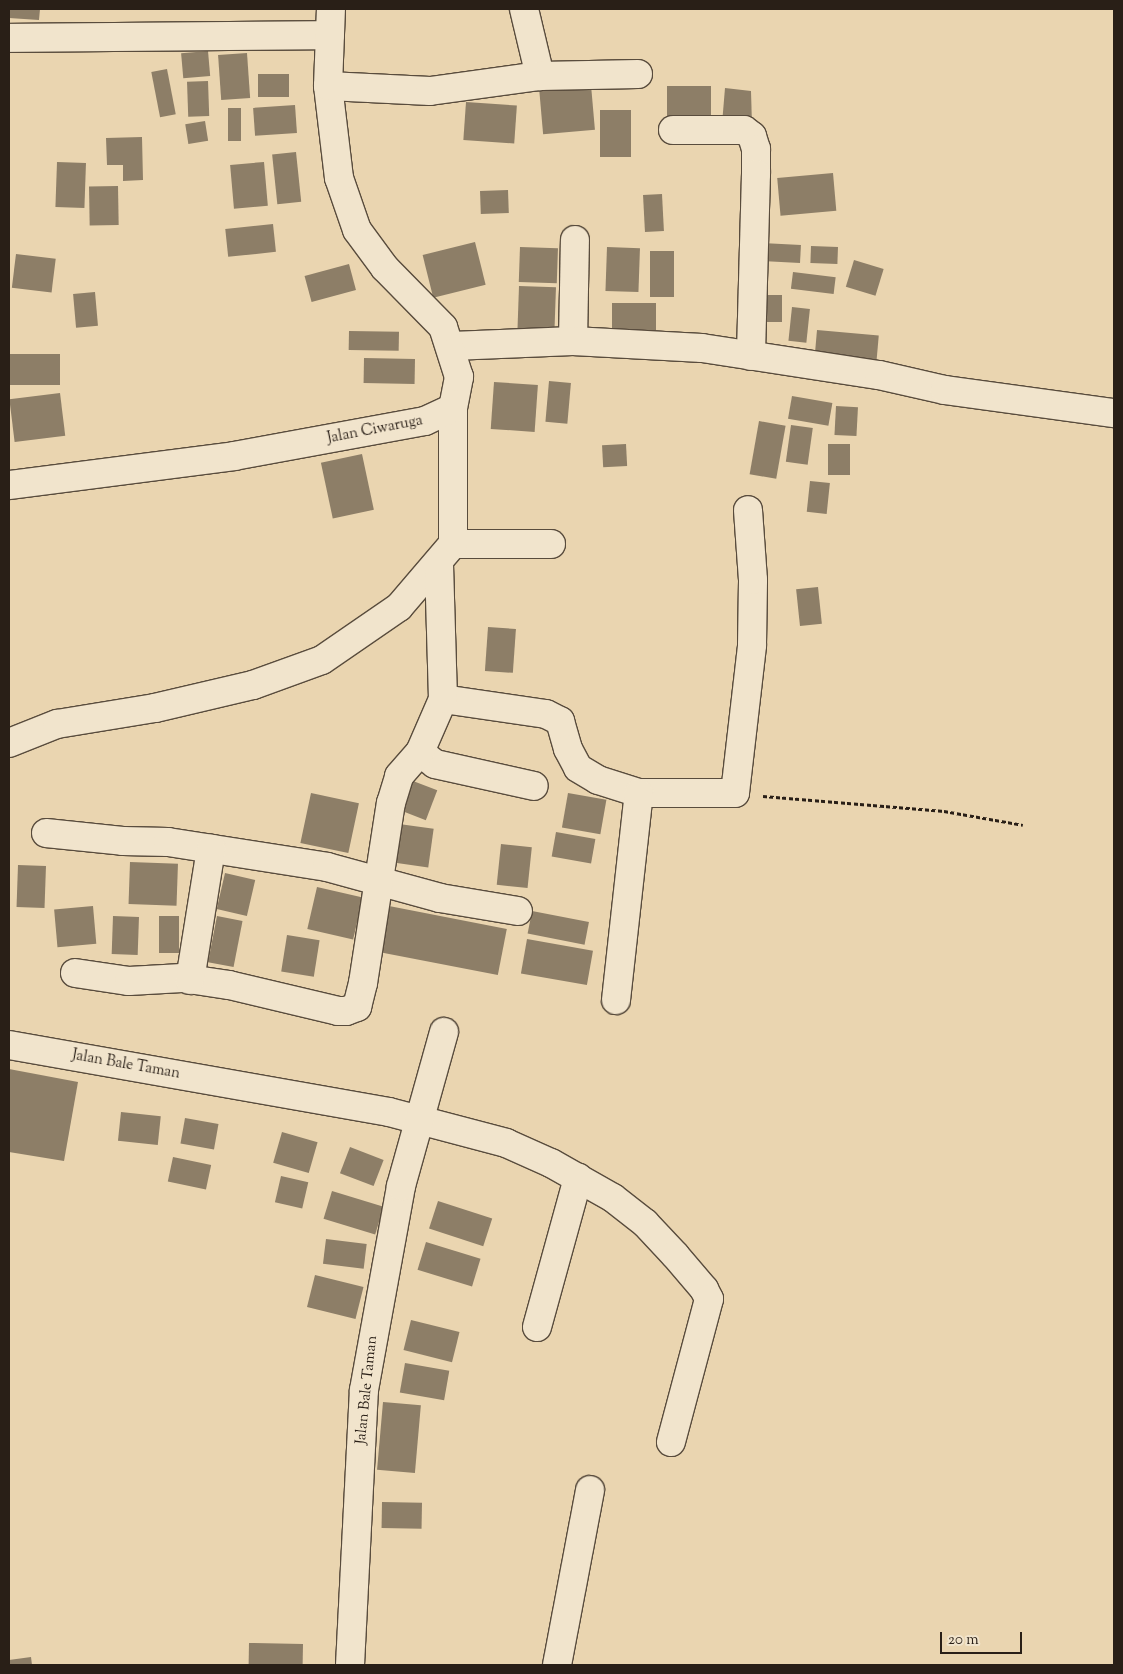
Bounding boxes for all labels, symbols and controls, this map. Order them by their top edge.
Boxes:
street label: Jalan Ciwaruga [326,412,424,448]
street label: Jalan Bale Taman [71,1047,181,1083]
street label: Jalan Bale Taman [352,1335,382,1445]
scale bar [943,1622,1026,1654]
text: 20 m [948,1630,979,1651]

